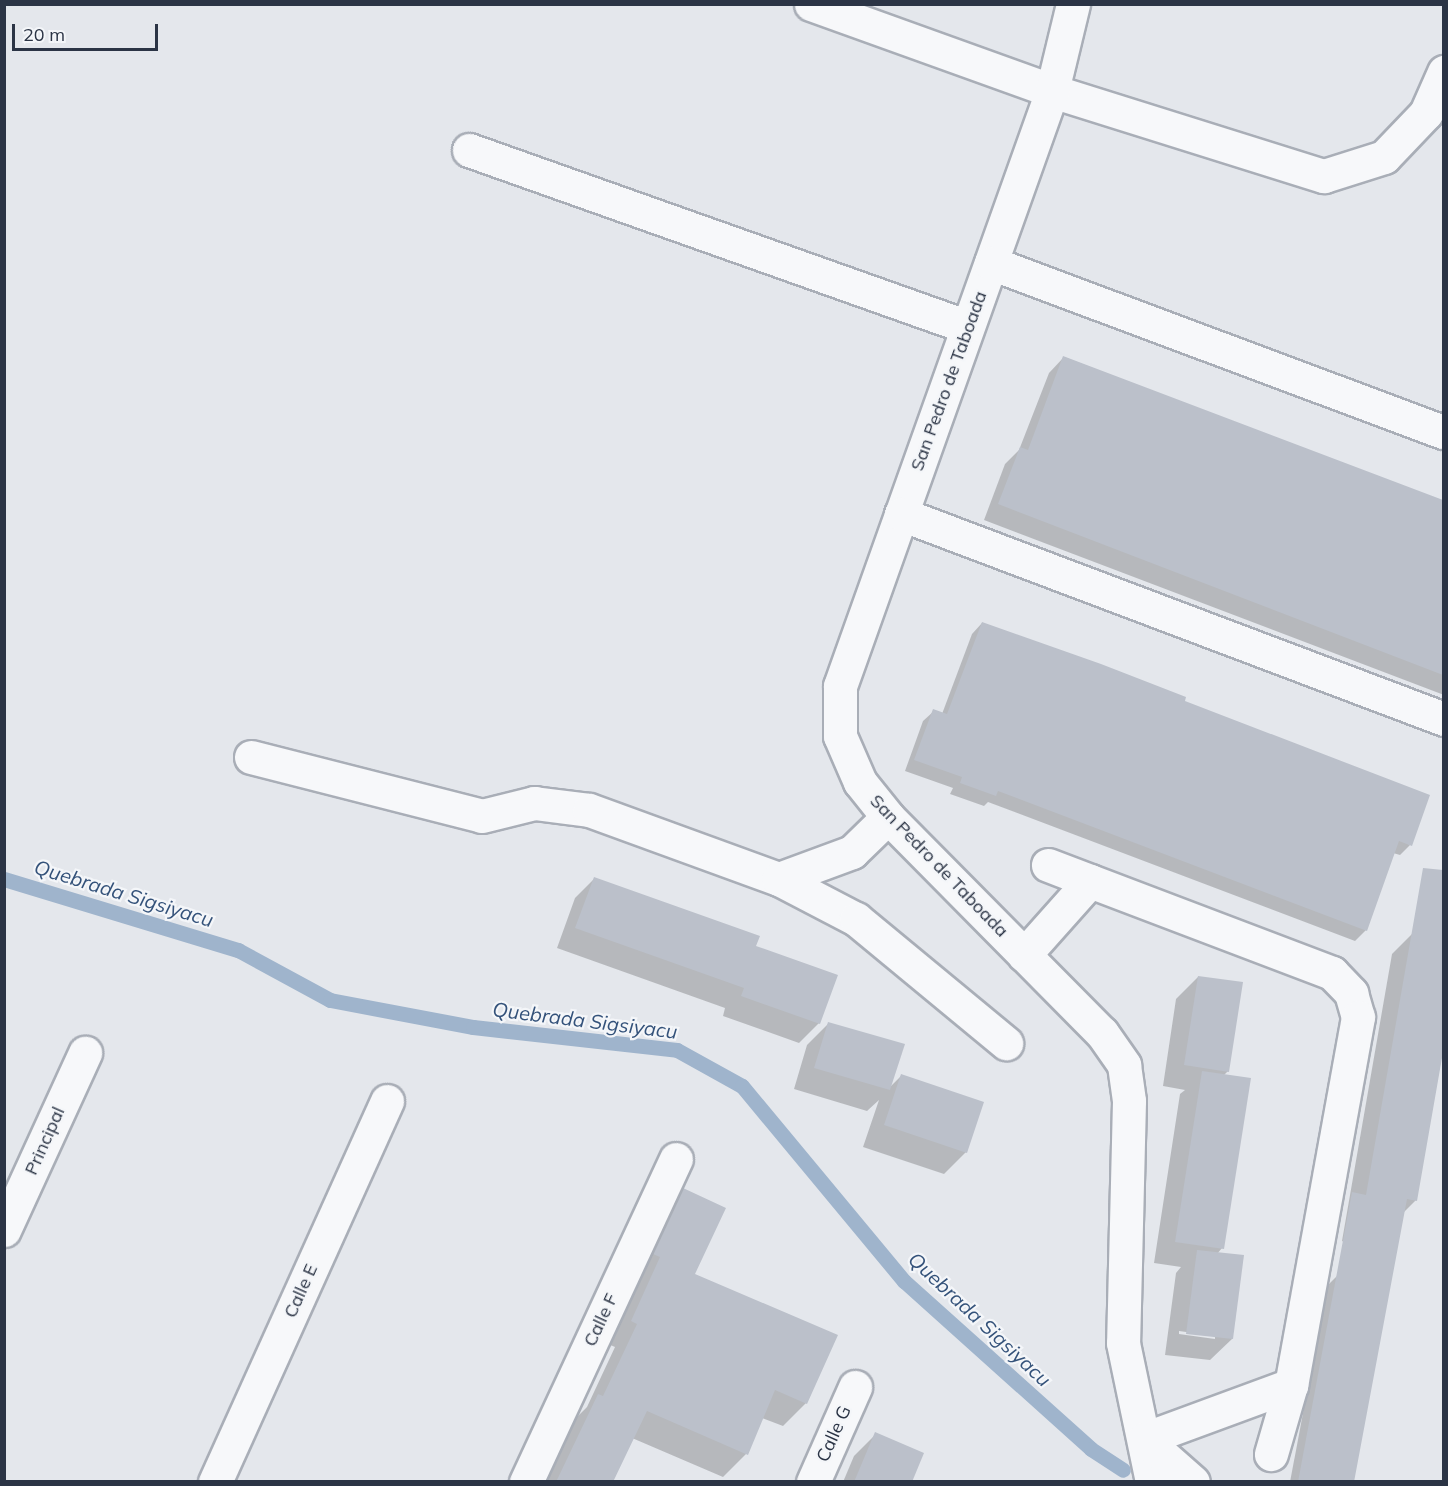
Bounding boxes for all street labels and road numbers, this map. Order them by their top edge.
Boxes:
street label: San Pedro de Taboada [906,288,992,474]
street label: San Pedro de Taboada [865,790,1013,942]
street label: Principal [20,1104,70,1178]
street label: Calle E [280,1261,322,1321]
street label: Calle F [579,1290,623,1350]
street label: Calle G [812,1403,856,1465]

